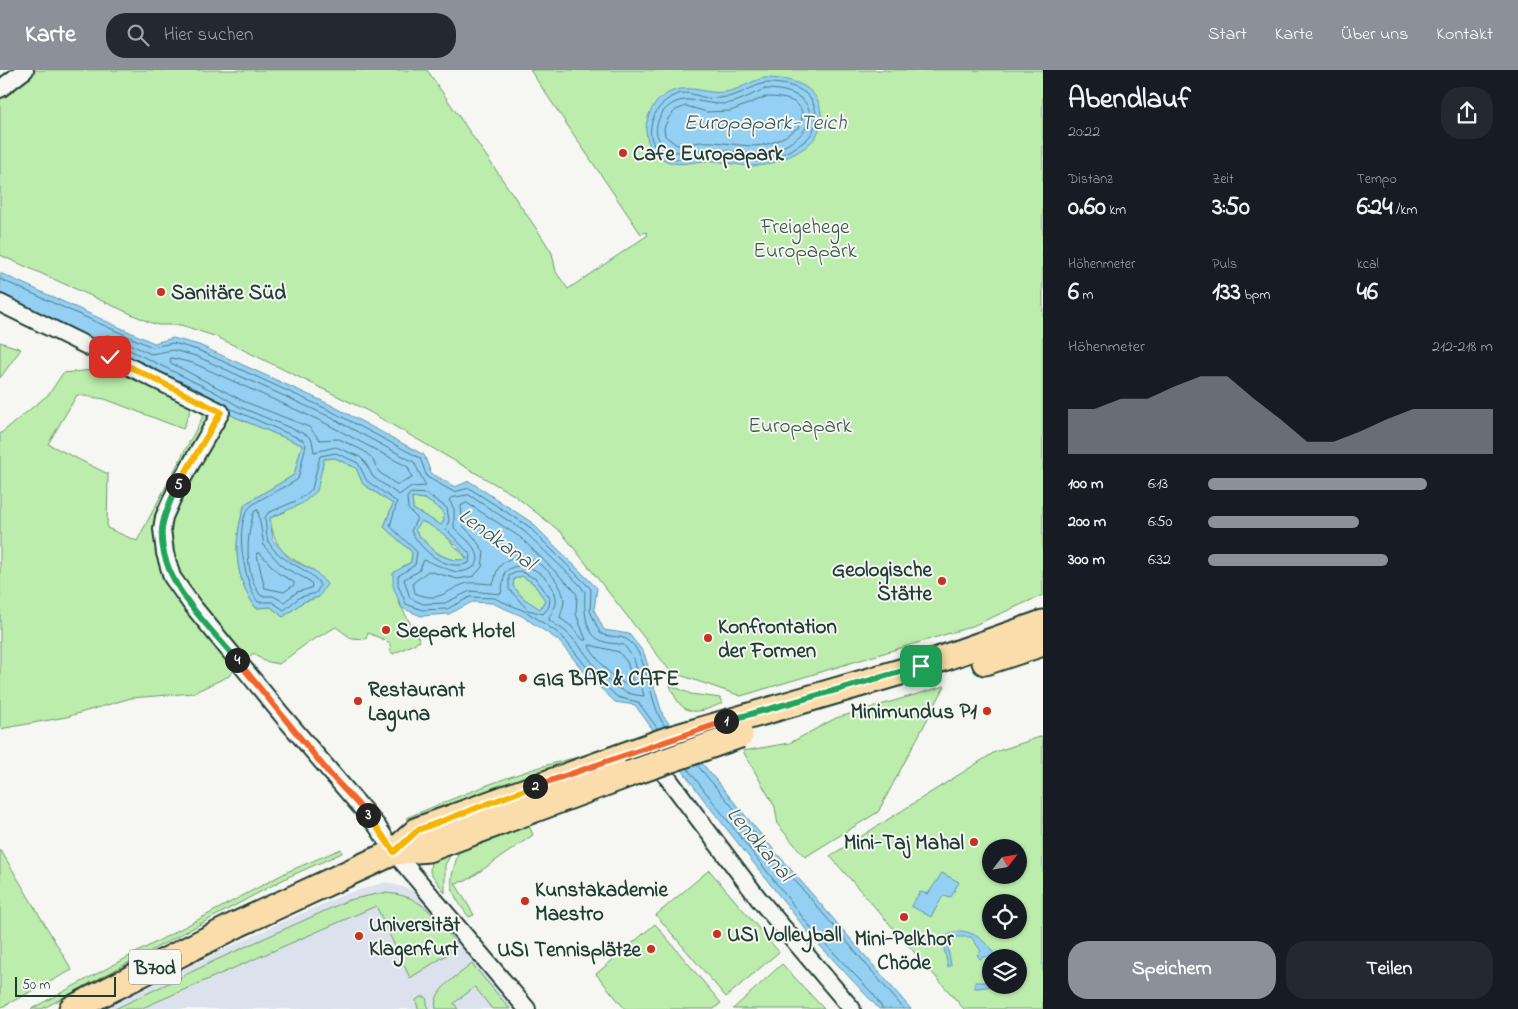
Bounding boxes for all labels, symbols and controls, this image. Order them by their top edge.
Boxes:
search box [106,13,456,58]
text: Karte [25,18,76,53]
icon: search [124,21,152,49]
text: Hier suchen [164,22,253,49]
text: Start [1208,22,1247,48]
text: Karte [1275,22,1313,48]
text: Über uns [1341,22,1408,48]
text: Kontakt [1436,22,1493,48]
text: Abendlauf [1068,80,1191,121]
button: share [1441,87,1493,139]
water label: Europapark-Teich [683,108,847,140]
text: 20:22 [1068,120,1100,144]
place label: Cafe Europapark [633,140,784,170]
marker: Cafe Europapark [617,147,629,159]
text: Distanz [1068,169,1113,190]
text: Zeit [1212,169,1234,190]
text: Tempo [1357,169,1397,190]
text: 0.60 [1068,190,1106,226]
text: 3:50 [1212,190,1250,226]
text: 6:24 [1357,190,1393,226]
text: km [1106,200,1126,221]
text: /km [1393,200,1417,221]
park label: Freigehege Europapark [753,213,857,267]
text: Höhenmeter [1068,254,1135,275]
text: Puls [1212,254,1237,275]
text: kcal [1357,254,1379,275]
text: 6 [1068,275,1079,311]
text: 133 [1212,275,1241,311]
text: 46 [1357,275,1378,311]
place label: Sanitäre Süd [171,279,286,309]
text: m [1079,285,1093,306]
text: bpm [1241,285,1270,306]
marker: Sanitäre Süd [155,286,167,298]
text: Höhenmeter [1068,335,1145,359]
text: 212–218 m [1432,335,1493,359]
pin [89,336,131,378]
icon: check [96,343,124,371]
park label: Europapark [748,412,852,442]
pin: 5 [166,472,190,498]
text: 100 m [1068,472,1103,496]
text: 6:13 [1148,472,1168,496]
text: 5 [174,475,183,496]
water label: Lendkanal [451,501,544,581]
text: 200 m [1068,510,1106,534]
text: 6:50 [1148,510,1172,534]
text: 300 m [1068,548,1105,572]
text: 6:32 [1148,548,1171,572]
place label: Geologische Stätte [832,556,933,610]
marker: Geologische Stätte [936,575,948,587]
place label: Konfrontation der Formen [718,613,837,667]
place label: Seepark Hotel [396,617,516,647]
marker: Seepark Hotel [380,624,392,636]
marker: Konfrontation der Formen [702,632,714,644]
pin [900,645,942,687]
pin: 4 [224,648,250,672]
text: 4 [235,650,240,671]
icon: arrive [907,652,935,680]
place label: GIG BAR & CAFE [533,665,679,695]
marker: GIG BAR & CAFE [517,672,529,684]
place label: Restaurant Laguna [368,676,466,732]
marker: Restaurant Laguna [352,695,364,707]
place label: Minimundus P1 [850,698,977,728]
marker: Minimundus P1 [981,705,993,717]
pin: 1 [714,708,738,734]
text: 1 [724,711,729,732]
pin: 2 [522,774,548,798]
text: 2 [532,776,539,797]
water label: Lendkanal [718,800,801,891]
pin: 3 [356,802,380,828]
text: 3 [366,805,371,826]
place label: Mini-Taj Mahal [844,829,964,859]
marker: Mini-Taj Mahal [968,836,980,848]
north arrow [982,839,1028,884]
map controls [982,839,1027,994]
place label: Kunstakademie Maestro [535,876,668,930]
button: locate [982,894,1027,939]
marker: Kunstakademie Maestro [519,895,531,907]
place label: Universität Klagenfurt [369,911,461,967]
marker: Mini-Pelkhor Chöde [898,911,910,923]
place label: USI Volleyball [727,921,842,953]
place label: Mini-Pelkhor Chöde [855,925,954,979]
marker: USI Volleyball [711,928,723,940]
marker: Universität Klagenfurt [353,930,365,942]
place label: USI Tennisplätze [497,936,642,966]
button: Speichern [1068,941,1276,999]
button: Teilen [1286,941,1493,999]
marker: USI Tennisplätze [645,943,657,955]
button: layers [982,949,1027,994]
road number: B70d [129,950,181,984]
scale bar [15,974,116,997]
text: 50 m [22,975,50,996]

